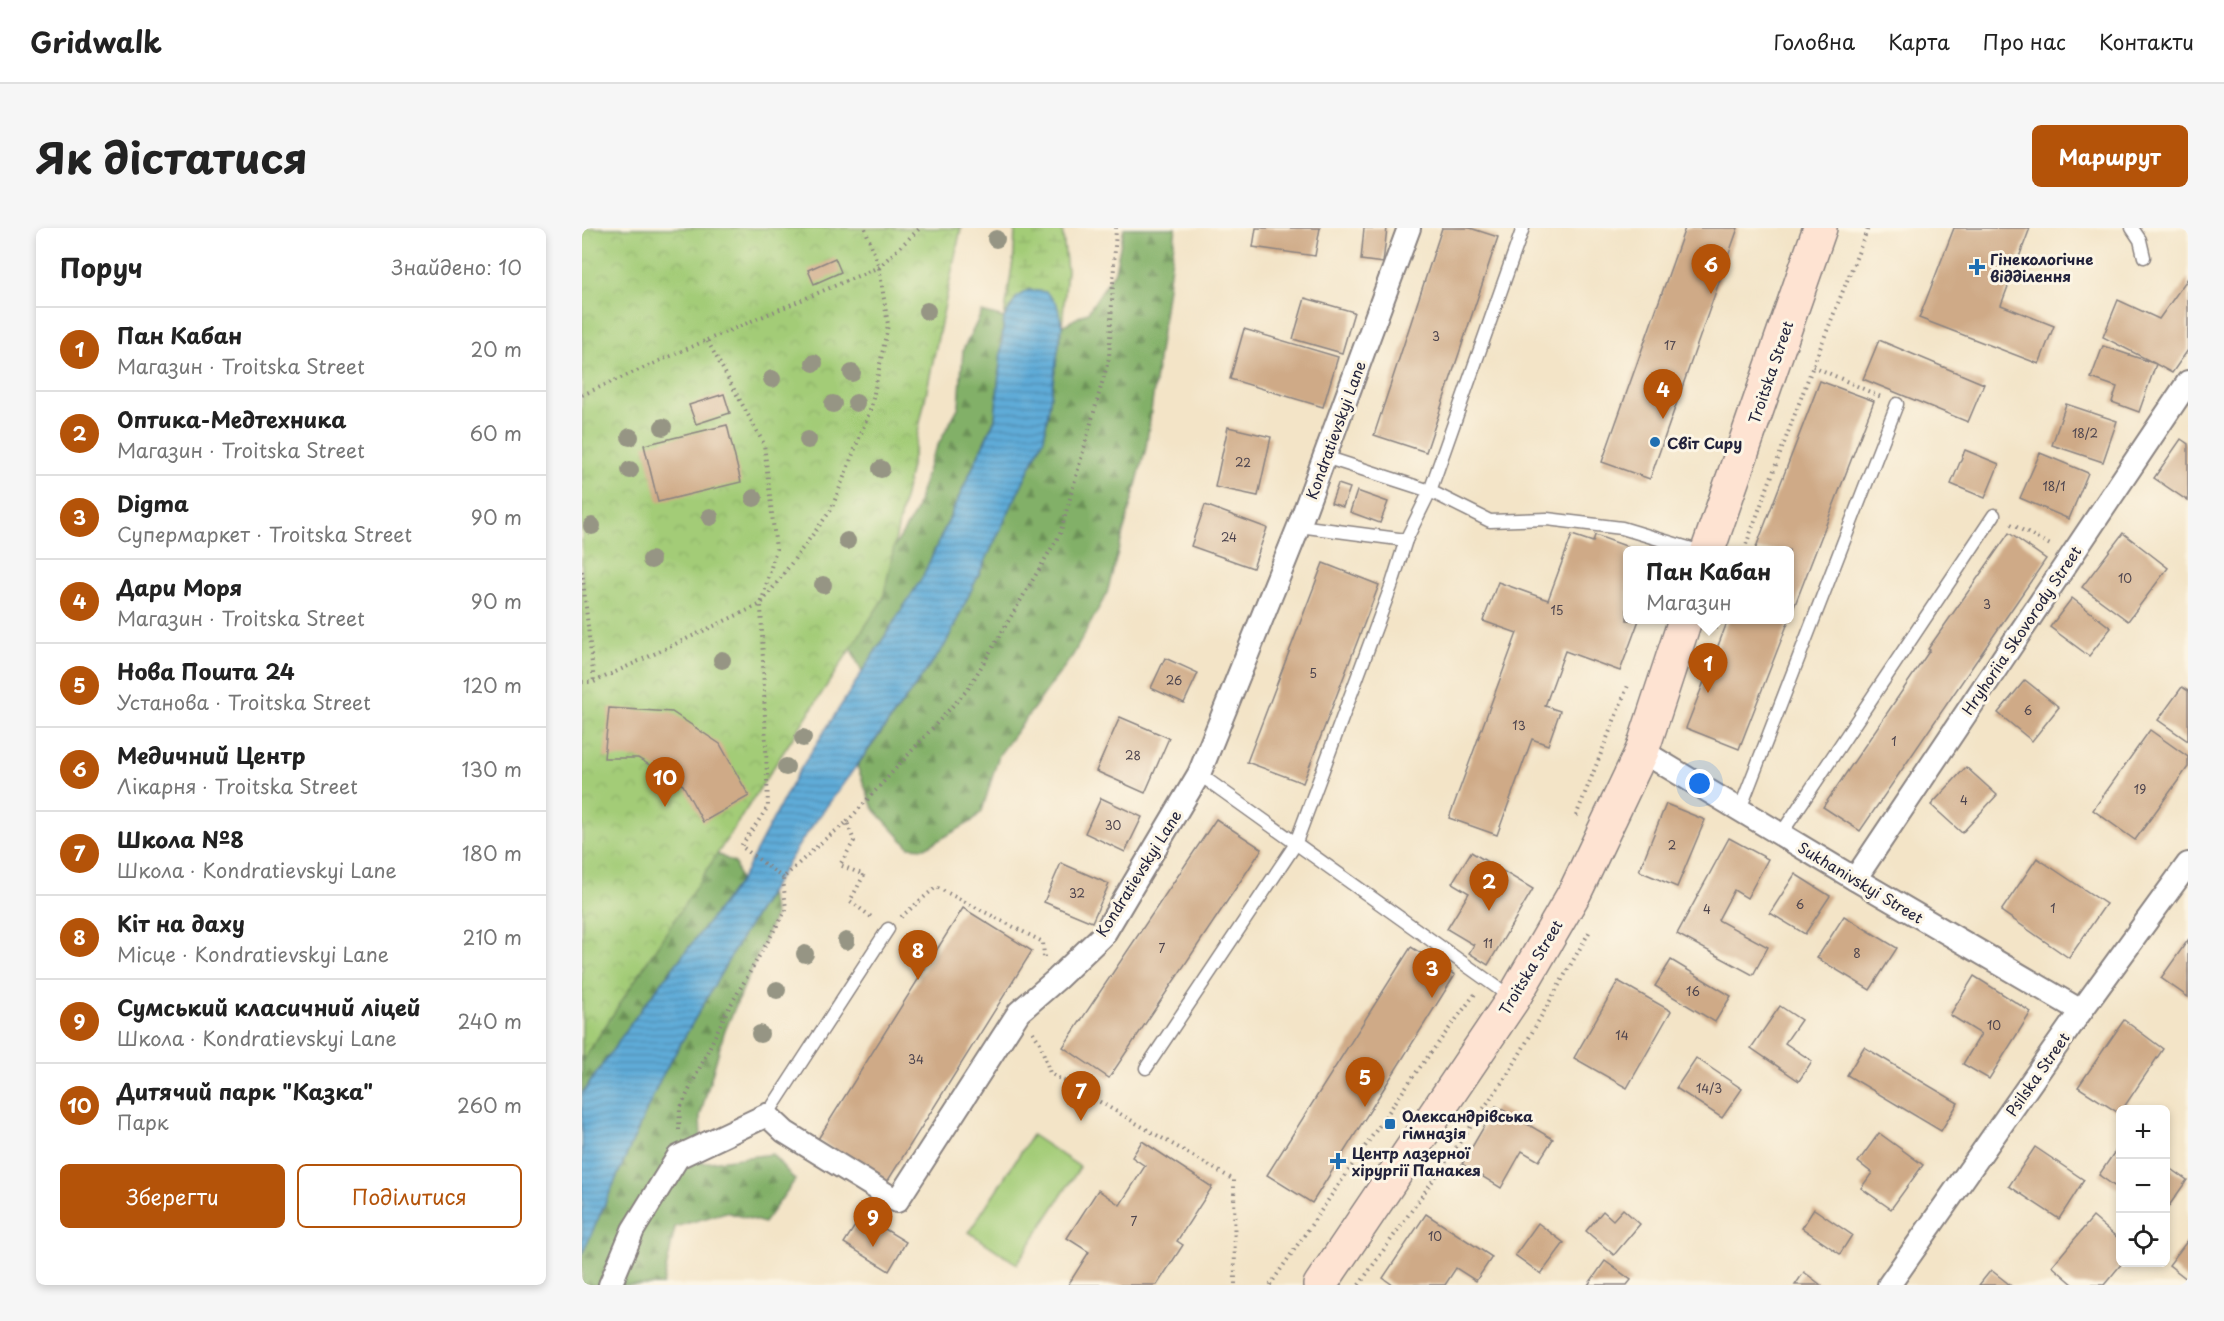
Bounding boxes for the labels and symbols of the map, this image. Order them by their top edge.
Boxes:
pin: 6 [1692,244,1730,294]
place label: Гінекологічне відділення [1990,247,2093,287]
marker: Гінекологічне відділення [1968,258,1986,276]
street label: Troitska Street [1742,317,1798,427]
house number: 3 [1432,327,1440,345]
house number: 17 [1664,336,1676,354]
street label: Kondratievskyi Lane [1299,358,1371,502]
pin: 4 [1644,370,1682,419]
house number: 18/2 [2072,424,2098,442]
place label: Світ Сиру [1667,431,1742,454]
marker: Світ Сиру [1648,435,1662,449]
house number: 22 [1235,453,1251,471]
house number: 18/1 [2042,477,2066,495]
house number: 24 [1221,528,1237,546]
street label: Hryhoriia Skovorody Street [1956,541,2086,719]
house number: 10 [2118,569,2132,587]
house number: 3 [1983,595,1991,613]
house number: 15 [1550,601,1564,619]
pin: 1 [1688,644,1728,693]
house number: 5 [1309,664,1317,682]
house number: 26 [1166,671,1182,689]
house number: 6 [2024,701,2032,719]
house number: 13 [1512,716,1526,734]
house number: 1 [1891,732,1897,750]
house number: 28 [1125,746,1141,764]
pin: 10 [646,758,685,807]
your location [1685,769,1714,798]
house number: 19 [2134,780,2146,798]
house number: 4 [1960,791,1968,809]
street label: Kondratievskyi Lane [1090,805,1186,941]
house number: 30 [1105,816,1122,834]
street label: Sukhanivskyi Street [1794,835,1928,929]
house number: 2 [1668,836,1676,854]
pin: 2 [1470,862,1508,911]
house number: 32 [1069,884,1085,902]
house number: 6 [1796,895,1804,913]
house number: 1 [2050,899,2056,917]
house number: 4 [1703,900,1711,918]
street label: Troitska Street [1492,915,1568,1019]
pin: 8 [898,930,938,980]
house number: 11 [1483,934,1493,952]
house number: 7 [1159,939,1166,957]
house number: 8 [1853,944,1861,962]
pin: 3 [1412,948,1452,998]
house number: 16 [1686,982,1700,1000]
house number: 10 [1987,1016,2001,1034]
house number: 14 [1615,1026,1629,1044]
street label: Psilska Street [1999,1027,2075,1121]
house number: 34 [908,1050,924,1068]
pin: 5 [1346,1058,1384,1107]
pin: 7 [1062,1072,1100,1121]
house number: 14/3 [1696,1079,1722,1097]
place label: Олександрівська гімназія [1402,1104,1533,1144]
marker: Олександрівська гімназія [1383,1117,1397,1131]
place label: Центр лазерної хірургії Панакея [1352,1141,1481,1181]
marker: Центр лазерної хірургії Панакея [1329,1152,1347,1170]
pin: 9 [854,1198,892,1247]
house number: 7 [1131,1212,1138,1230]
house number: 10 [1428,1227,1442,1245]

